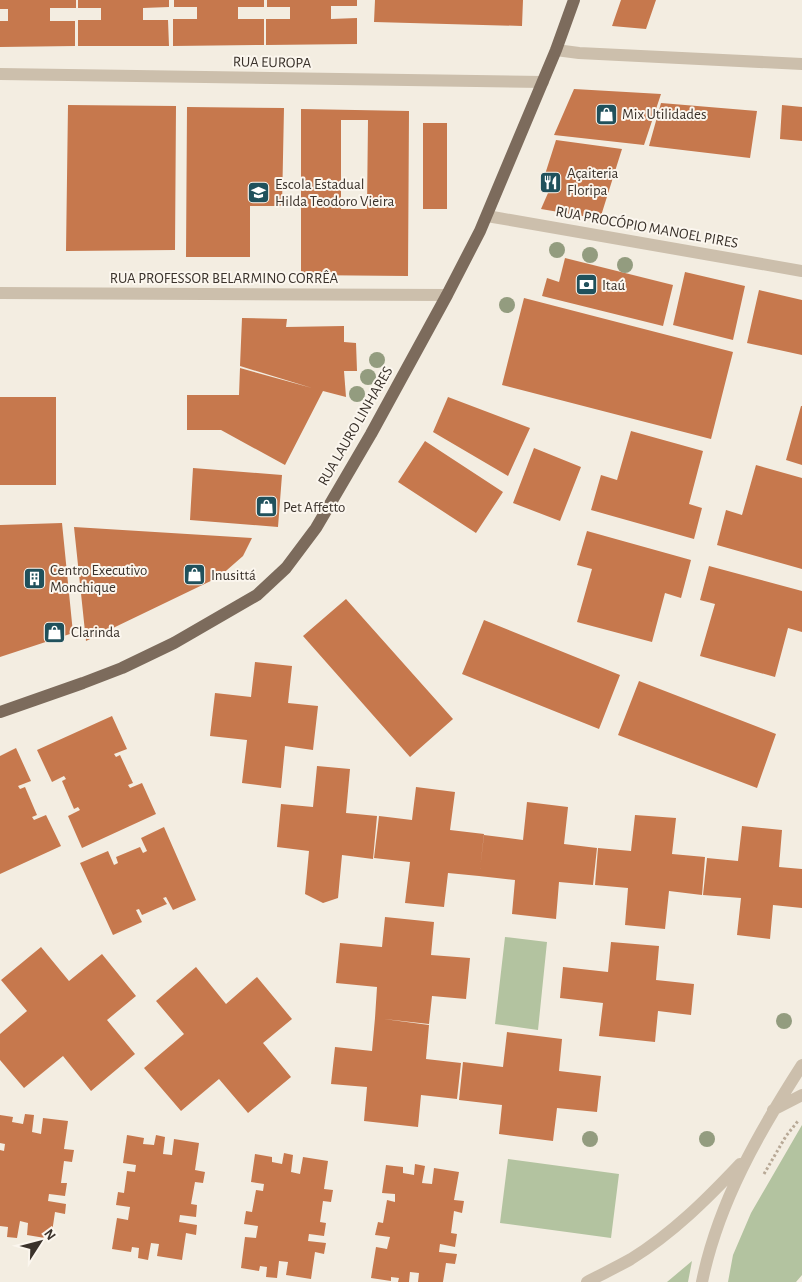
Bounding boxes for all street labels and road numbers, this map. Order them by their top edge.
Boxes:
street label: RUA EUROPA [233,54,312,71]
street label: RUA PROCÓPIO MANOEL PIRES [554,202,740,251]
street label: RUA PROFESSOR BELARMINO CORRÊA [110,270,338,286]
street label: RUA LAURO LINHARES [315,364,396,488]

